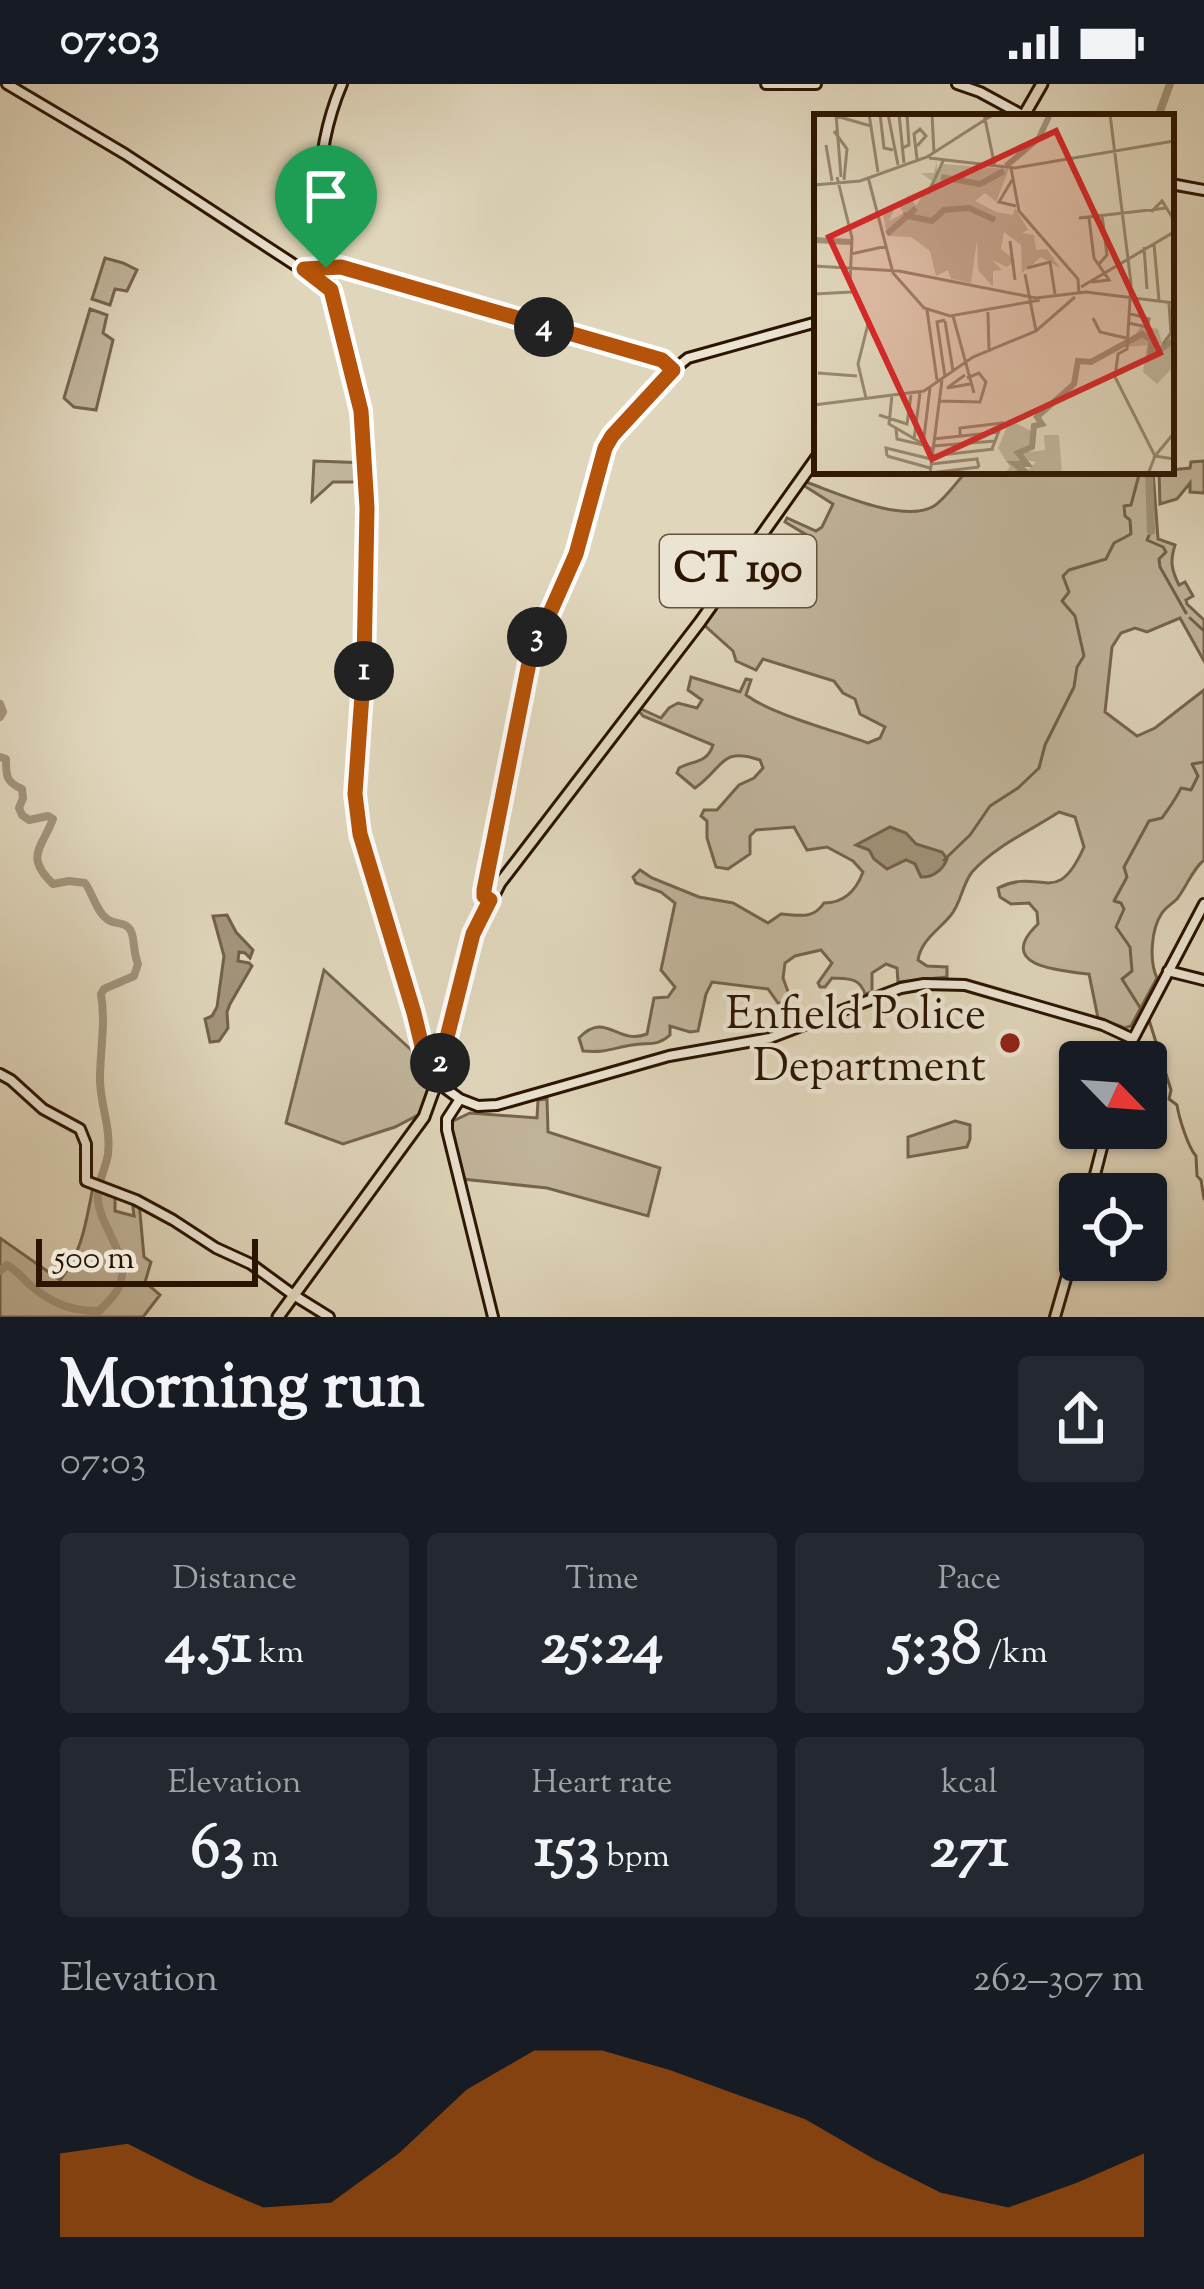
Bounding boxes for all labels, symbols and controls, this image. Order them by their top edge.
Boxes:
text: 07:03 [60,10,160,75]
inset map [814,114,1174,474]
pin [275,145,377,268]
icon: arrive [293,163,359,229]
pin: 4 [514,297,574,357]
text: 4 [536,303,552,351]
road number: CT 190 [660,535,816,607]
pin: 3 [507,607,567,667]
text: 3 [530,613,544,661]
pin: 1 [334,641,394,701]
text: 1 [358,647,370,695]
place label: Enfield Police Department [726,985,986,1102]
marker: Enfield Police Department [997,1030,1023,1056]
pin: 2 [410,1033,470,1093]
text: 2 [432,1039,448,1087]
north arrow [1059,1041,1167,1149]
map controls [1059,1041,1167,1281]
button: locate [1059,1173,1167,1281]
scale bar [36,1233,258,1286]
text: 500 m [54,1236,135,1284]
text: Morning run [60,1343,425,1438]
button: share [1018,1356,1144,1482]
text: 07:03 [60,1436,146,1492]
text: Distance [172,1556,297,1604]
text: Time [565,1556,639,1604]
text: Pace [938,1556,1001,1604]
text: 4.51 [165,1604,252,1691]
text: 25:24 [541,1604,663,1691]
text: 5:38 [891,1604,981,1691]
text: km [252,1630,304,1678]
text: /km [981,1630,1048,1678]
text: Elevation [168,1760,302,1808]
text: Heart rate [532,1760,672,1808]
text: kcal [941,1760,998,1808]
text: 63 [190,1808,245,1895]
text: 153 [534,1808,599,1895]
text: 271 [930,1808,1009,1895]
text: m [245,1834,279,1882]
text: bpm [599,1834,670,1882]
text: Elevation [60,1953,218,2009]
text: 262–307 m [973,1953,1144,2009]

